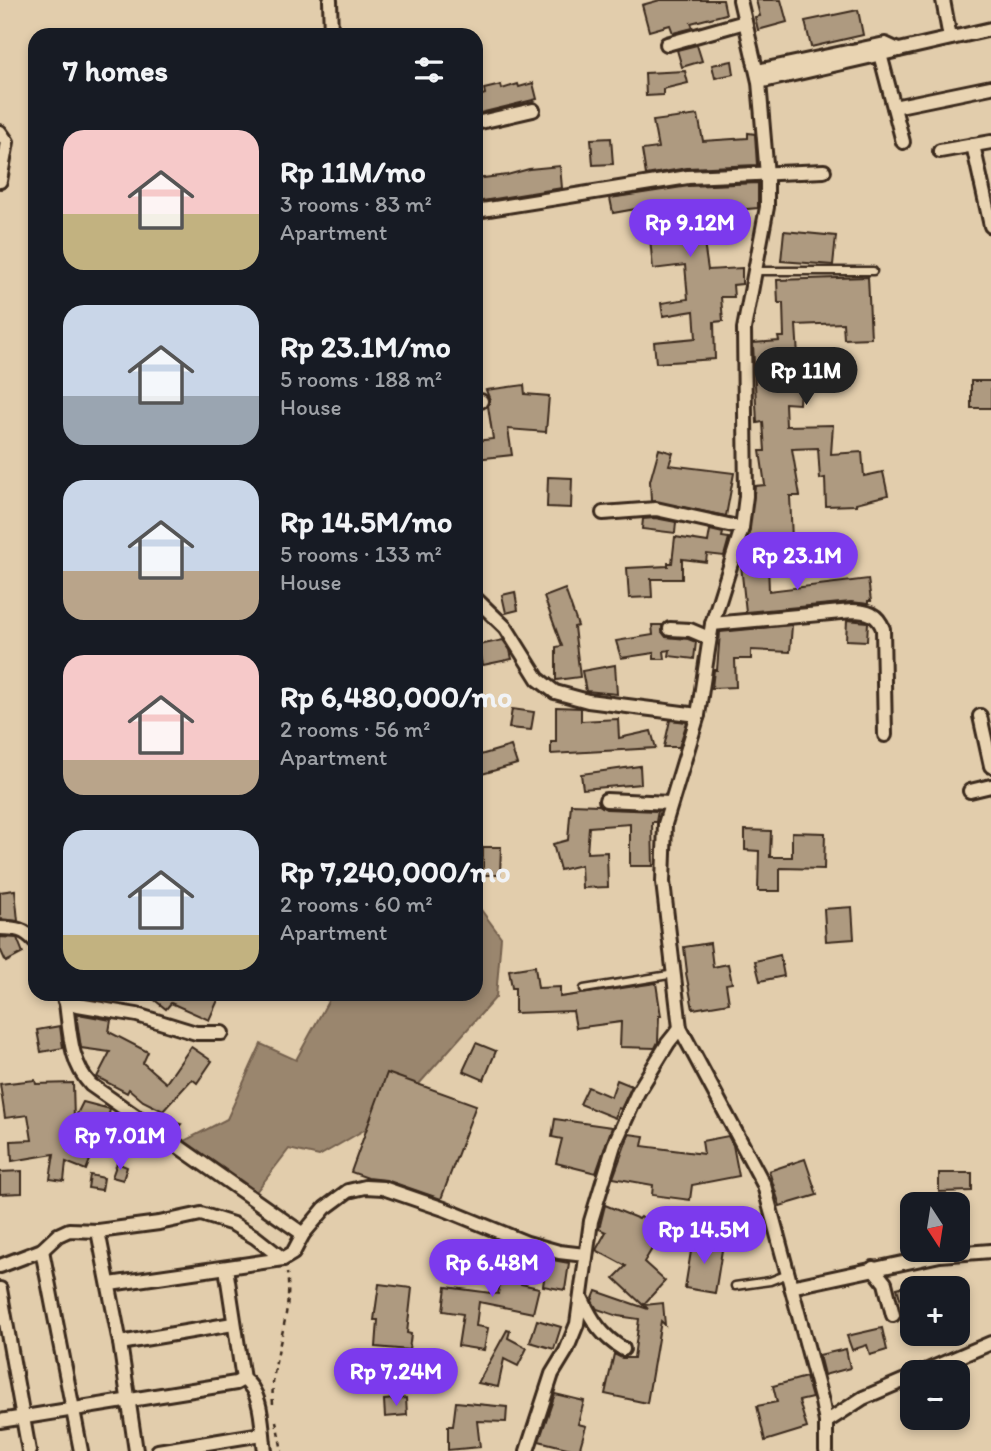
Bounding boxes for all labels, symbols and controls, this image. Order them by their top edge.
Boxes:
icon: filters [410,51,448,89]
text: 7 homes [63,52,168,89]
text: Rp 11M/mo [280,153,426,190]
icon: home [119,158,203,242]
text: 3 rooms · 83 m² [280,190,432,218]
pin: Rp 9.12M [618,200,762,259]
text: Rp 9.12M [645,208,735,236]
text: Apartment [280,218,387,246]
text: Rp 23.1M/mo [280,328,451,365]
icon: home [119,333,203,417]
pin: Rp 11M [749,348,863,407]
text: Rp 11M [770,356,842,384]
text: 5 rooms · 188 m² [280,365,442,393]
text: House [280,393,342,421]
text: Rp 14.5M/mo [280,503,452,540]
icon: home [119,508,203,592]
pin: Rp 23.1M [725,532,869,592]
text: 5 rooms · 133 m² [280,540,442,568]
text: Rp 23.1M [752,541,842,569]
text: House [280,568,342,596]
text: Rp 6,480,000/mo [280,678,512,715]
icon: home [119,683,203,767]
text: 2 rooms · 56 m² [280,715,431,743]
text: Apartment [280,743,387,771]
text: Rp 7,240,000/mo [280,853,511,890]
icon: home [119,858,203,942]
text: 2 rooms · 60 m² [280,890,433,918]
text: Apartment [280,918,387,946]
pin: Rp 7.01M [48,1112,192,1172]
text: Rp 7.01M [74,1121,166,1149]
north arrow [900,1192,970,1262]
map controls [900,1192,970,1430]
pin: Rp 14.5M [632,1206,776,1266]
text: Rp 14.5M [658,1215,750,1243]
pin: Rp 6.48M [420,1240,564,1299]
text: Rp 6.48M [445,1248,539,1276]
button: + [900,1276,970,1346]
pin: Rp 7.24M [324,1348,468,1408]
text: Rp 7.24M [350,1357,442,1385]
button: − [900,1360,970,1430]

